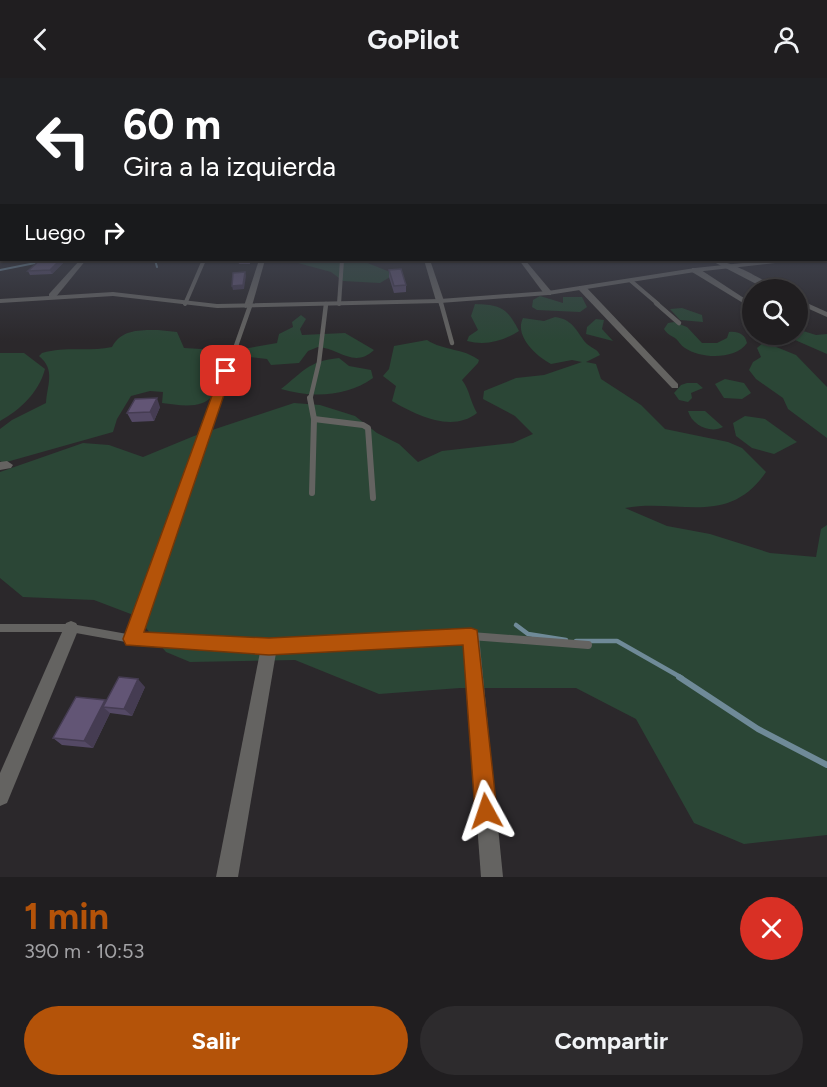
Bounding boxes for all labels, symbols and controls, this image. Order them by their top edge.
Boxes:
icon: back [24,23,57,56]
text: GoPilot [367,23,460,56]
icon: person [770,23,803,56]
text: 60 m [123,99,221,150]
icon: left [24,102,102,180]
text: Gira a la izquierda [123,150,336,183]
icon: right [97,216,130,249]
text: Luego [24,219,85,246]
map controls [742,279,808,345]
button: search [742,279,808,345]
pin [200,345,251,396]
icon: arrive [209,354,242,387]
position arrow [454,779,518,843]
text: 1 min [24,895,109,938]
button: close [740,897,803,960]
text: 390 m · 10:53 [24,939,144,963]
button: Salir [24,1006,408,1075]
button: Compartir [420,1006,803,1075]

